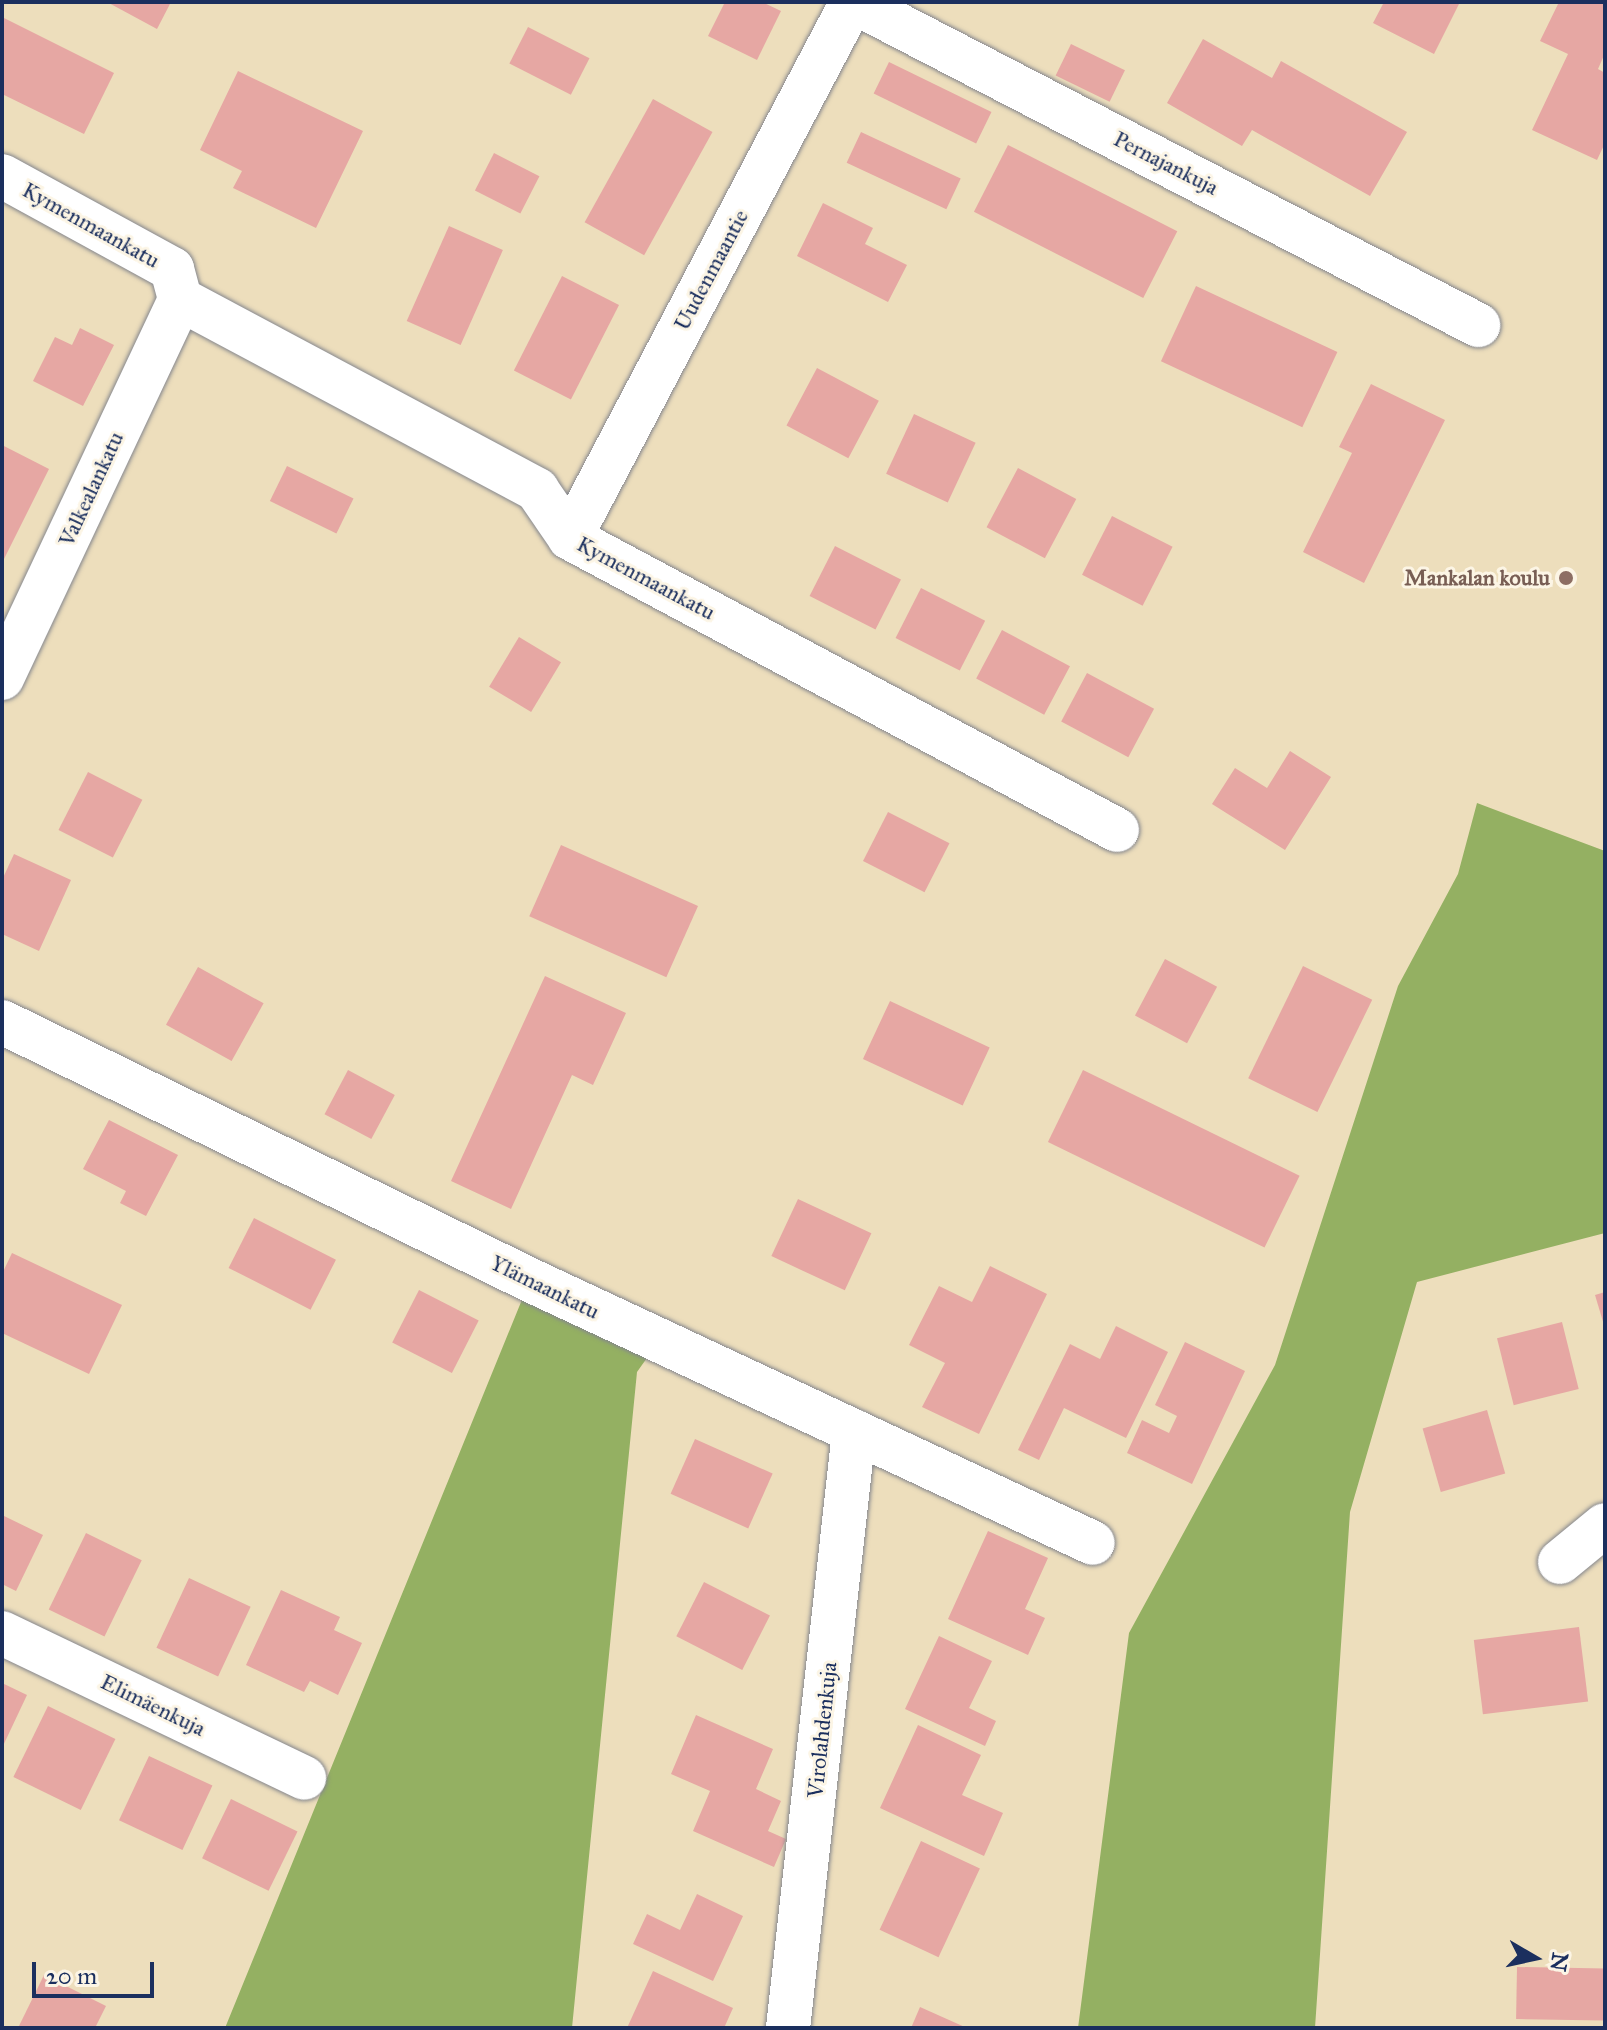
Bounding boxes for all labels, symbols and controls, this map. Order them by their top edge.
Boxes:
street label: Pernajankuja [1109,125,1223,201]
street label: Kymenmaankatu [18,176,164,274]
street label: Uudenmaantie [668,205,754,335]
street label: Valkealankatu [53,427,129,551]
street label: Kymenmaankatu [572,531,720,625]
place label: Mankalan koulu [1404,565,1550,591]
marker: Mankalan koulu [1557,569,1575,587]
street label: Ylämaankatu [486,1249,604,1325]
street label: Virolahdenkuja [802,1661,842,1799]
street label: Elimäenkuja [96,1668,210,1742]
north arrow [1495,1918,1575,1998]
scale bar [36,1946,158,1996]
text: N [1544,1950,1574,1973]
text: 20 m [46,1961,97,1991]

